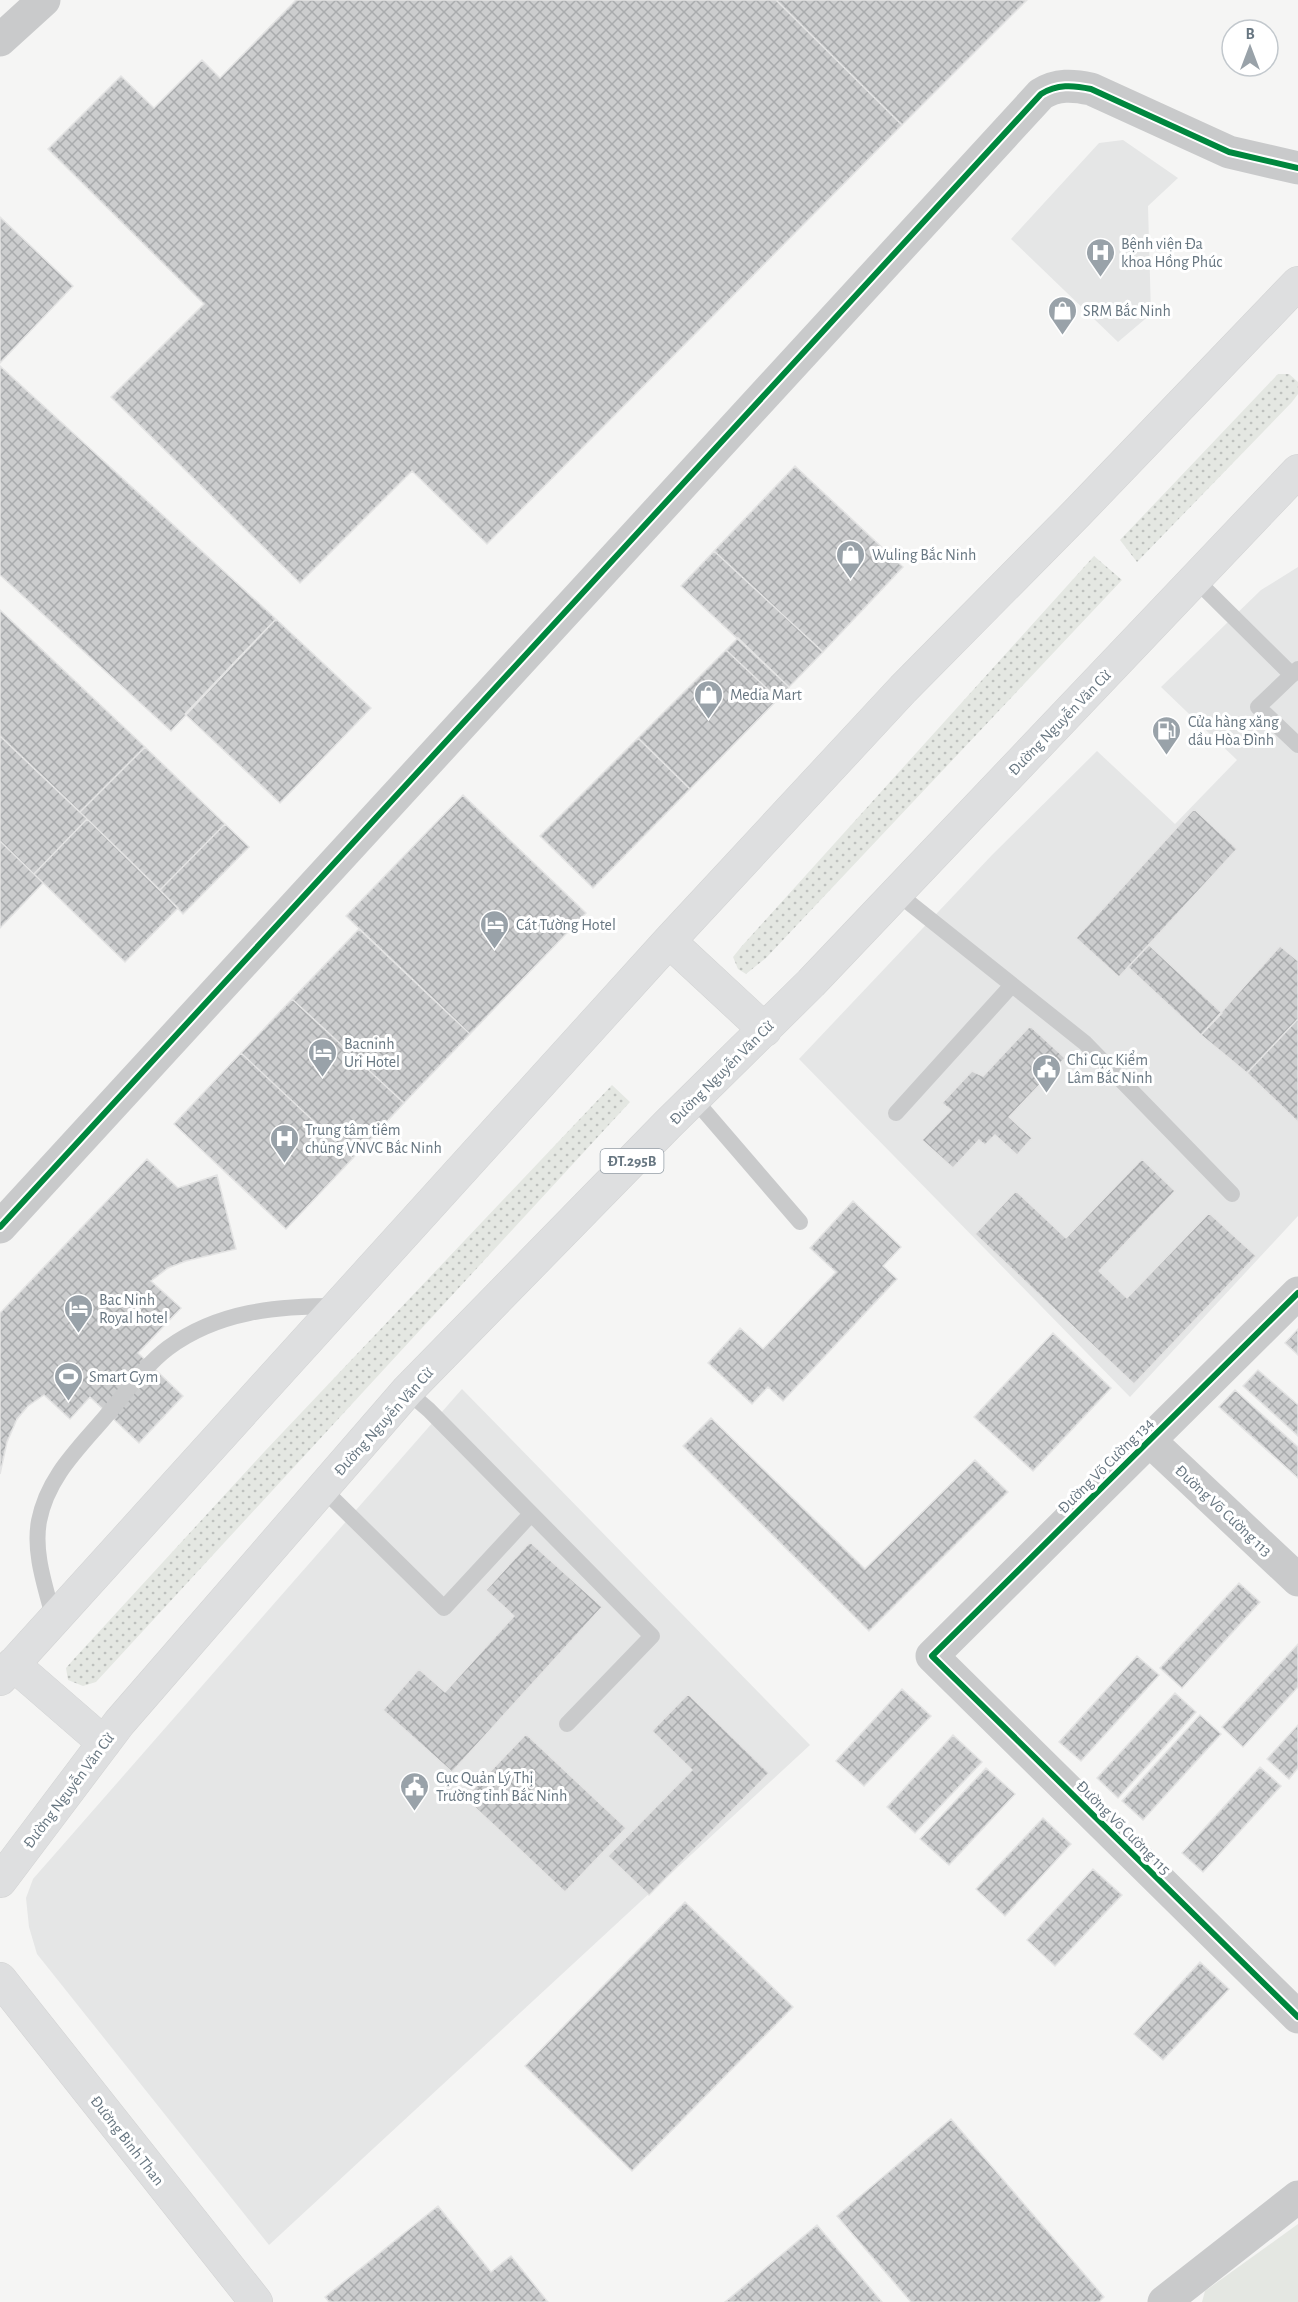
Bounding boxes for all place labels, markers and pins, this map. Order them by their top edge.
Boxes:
hospital icon: Bệnh viện Đa khoa Hồng Phúc [1084,236,1116,278]
place label: Bệnh viện Đa khoa Hồng Phúc [1121,236,1222,270]
shop icon: SRM Bắc Ninh [1046,294,1078,336]
place label: SRM Bắc Ninh [1083,302,1171,319]
shop icon: Wuling Bắc Ninh [835,538,867,580]
place label: Wuling Bắc Ninh [872,546,976,563]
shop icon: Media Mart [693,678,725,720]
place label: Media Mart [730,687,802,703]
fuel station icon: Cửa hàng xăng dầu Hòa Đình [1151,714,1183,756]
place label: Cửa hàng xăng dầu Hòa Đình [1188,714,1279,748]
hotel icon: Cát Tường Hotel [479,908,511,950]
place label: Cát Tường Hotel [516,917,616,933]
hotel icon: Bacninh Uri Hotel [307,1036,339,1078]
place label: Bacninh Uri Hotel [344,1036,400,1070]
place label: Chi Cục Kiểm Lâm Bắc Ninh [1067,1050,1152,1086]
public building icon: Chi Cục Kiểm Lâm Bắc Ninh [1030,1052,1062,1094]
hospital icon: Trung tâm tiêm chủng VNVC Bắc Ninh [268,1122,300,1164]
place label: Trung tâm tiêm chủng VNVC Bắc Ninh [305,1122,442,1156]
hotel icon: Bac Ninh Royal hotel [62,1292,94,1334]
place label: Bac Ninh Royal hotel [99,1292,168,1327]
sports icon: Smart Gym [52,1360,84,1402]
place label: Smart Gym [89,1369,158,1386]
public building icon: Cục Quản Lý Thị Trường tỉnh Bắc Ninh [399,1770,431,1812]
place label: Cục Quản Lý Thị Trường tỉnh Bắc Ninh [436,1770,567,1804]

